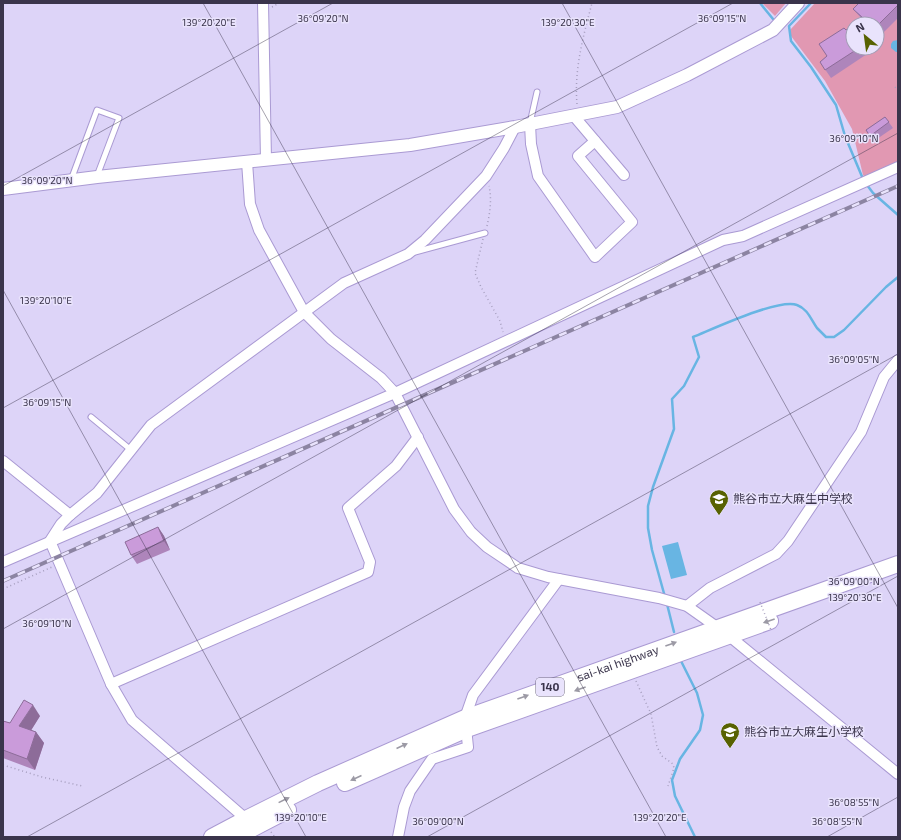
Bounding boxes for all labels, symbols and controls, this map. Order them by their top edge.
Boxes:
text: 36°09'20"N [298,12,348,24]
text: 36°09'15"N [698,12,746,24]
text: 139°20'20"E [182,16,236,28]
text: 139°20'30"E [541,16,595,28]
north arrow [845,16,885,56]
text: N [853,19,867,34]
text: 36°09'10"N [829,132,879,144]
text: 36°09'20"N [22,174,72,186]
text: 139°20'10"E [20,294,72,306]
text: 36°09'05"N [829,353,879,365]
text: 36°09'15"N [23,396,71,408]
school or university icon: 熊谷市立大麻生中学校 [708,488,730,516]
place label: 熊谷市立大麻生中学校 [733,491,853,505]
text: 36°09'00"N [828,575,880,587]
text: 139°20'30"E [828,591,882,603]
text: 36°09'10"N [22,617,72,629]
one-way arrow [762,618,774,624]
one-way arrow [666,640,678,646]
street label: sai-kai highway [575,641,661,684]
road number: 140 [536,678,564,696]
one-way arrow [574,686,586,692]
one-way arrow [517,694,529,700]
school or university icon: 熊谷市立大麻生小学校 [719,721,741,749]
place label: 熊谷市立大麻生小学校 [744,724,864,738]
one-way arrow [397,742,409,748]
one-way arrow [349,776,361,782]
text: 36°08'55"N [829,796,879,808]
one-way arrow [278,797,290,803]
text: 139°20'10"E [275,811,327,823]
text: 139°20'20"E [633,811,687,823]
text: 36°09'00"N [412,815,464,827]
text: 36°08'55"N [812,815,862,827]

